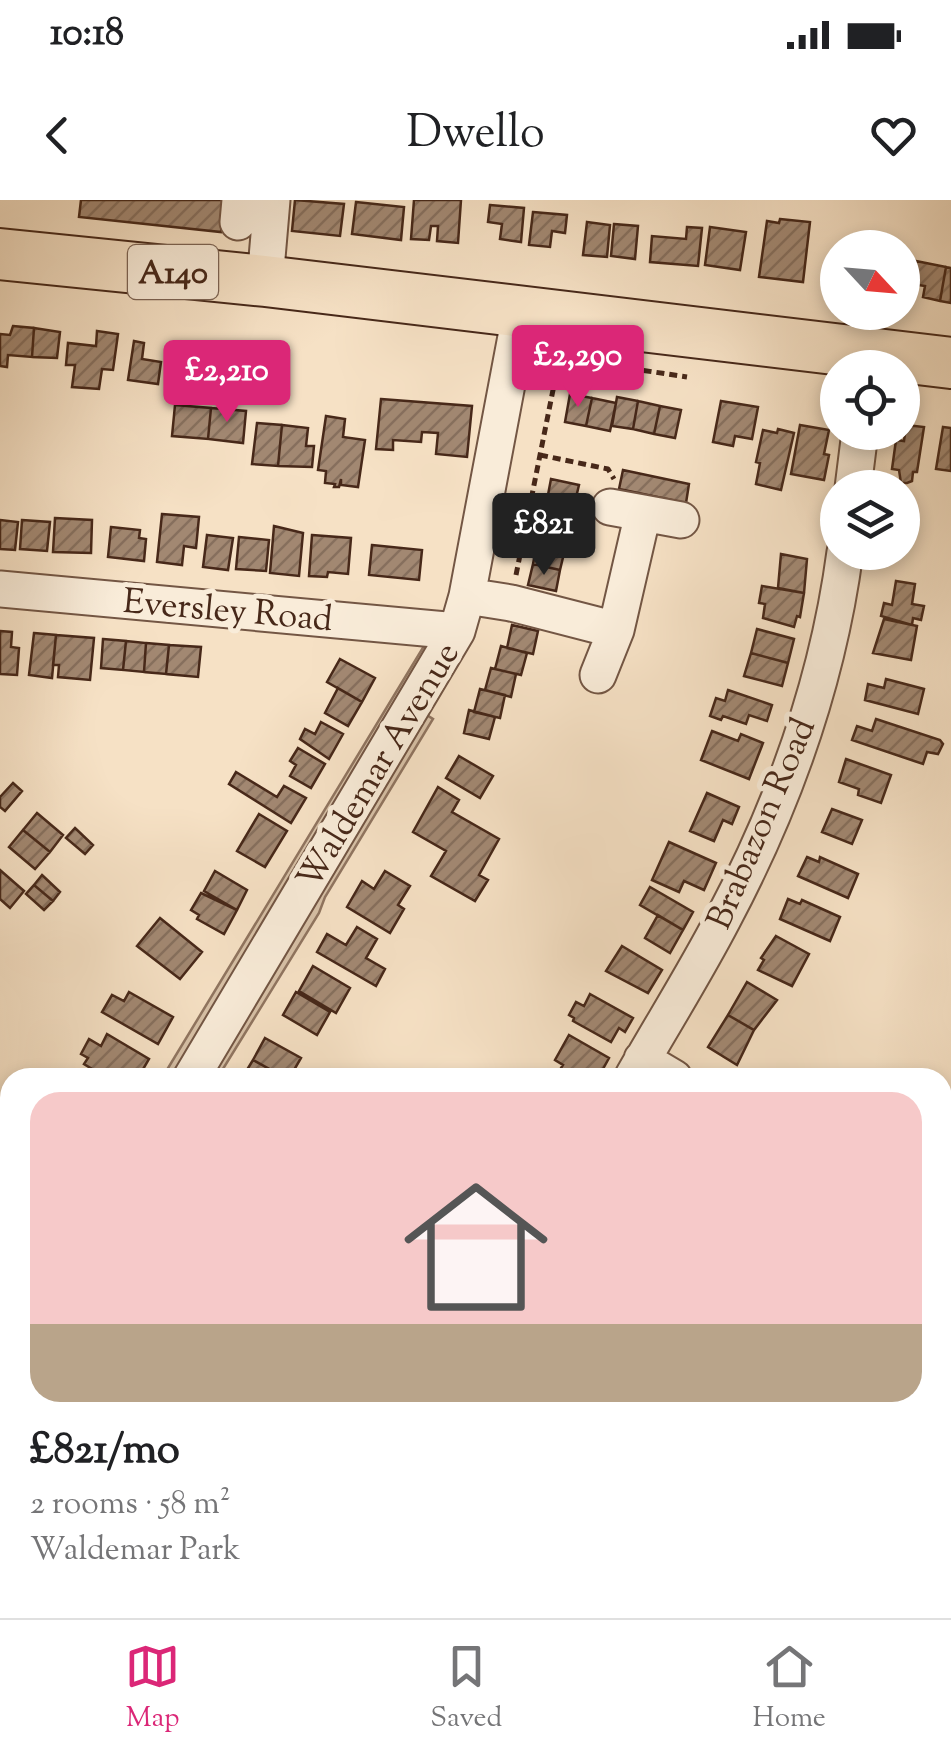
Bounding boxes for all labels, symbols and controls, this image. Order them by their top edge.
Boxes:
text: 10:18 [50,8,124,62]
text: Dwello [406,103,545,168]
icon: back [30,108,85,163]
icon: heart [866,108,921,163]
north arrow [820,230,920,330]
map controls [820,230,920,570]
road number: A140 [128,245,218,299]
pin: £2,290 [497,325,659,410]
text: £2,290 [534,334,622,380]
pin: £2,210 [146,340,308,425]
text: £2,210 [185,349,269,395]
button: locate [820,350,920,450]
button: layers [820,470,920,570]
pin: £821 [485,493,603,578]
text: £821 [514,502,574,548]
street label: Eversley Road [121,578,335,647]
street label: Waldemar Avenue [286,634,474,900]
street label: Brabazon Road [696,710,831,938]
icon: home [386,1157,566,1337]
text: £821/mo [30,1422,180,1482]
text: 2 rooms · 58 m² [30,1482,231,1528]
text: Waldemar Park [30,1528,240,1574]
tab: Map [125,1639,180,1739]
tab: Saved [430,1639,502,1739]
tab: Home [752,1639,826,1739]

